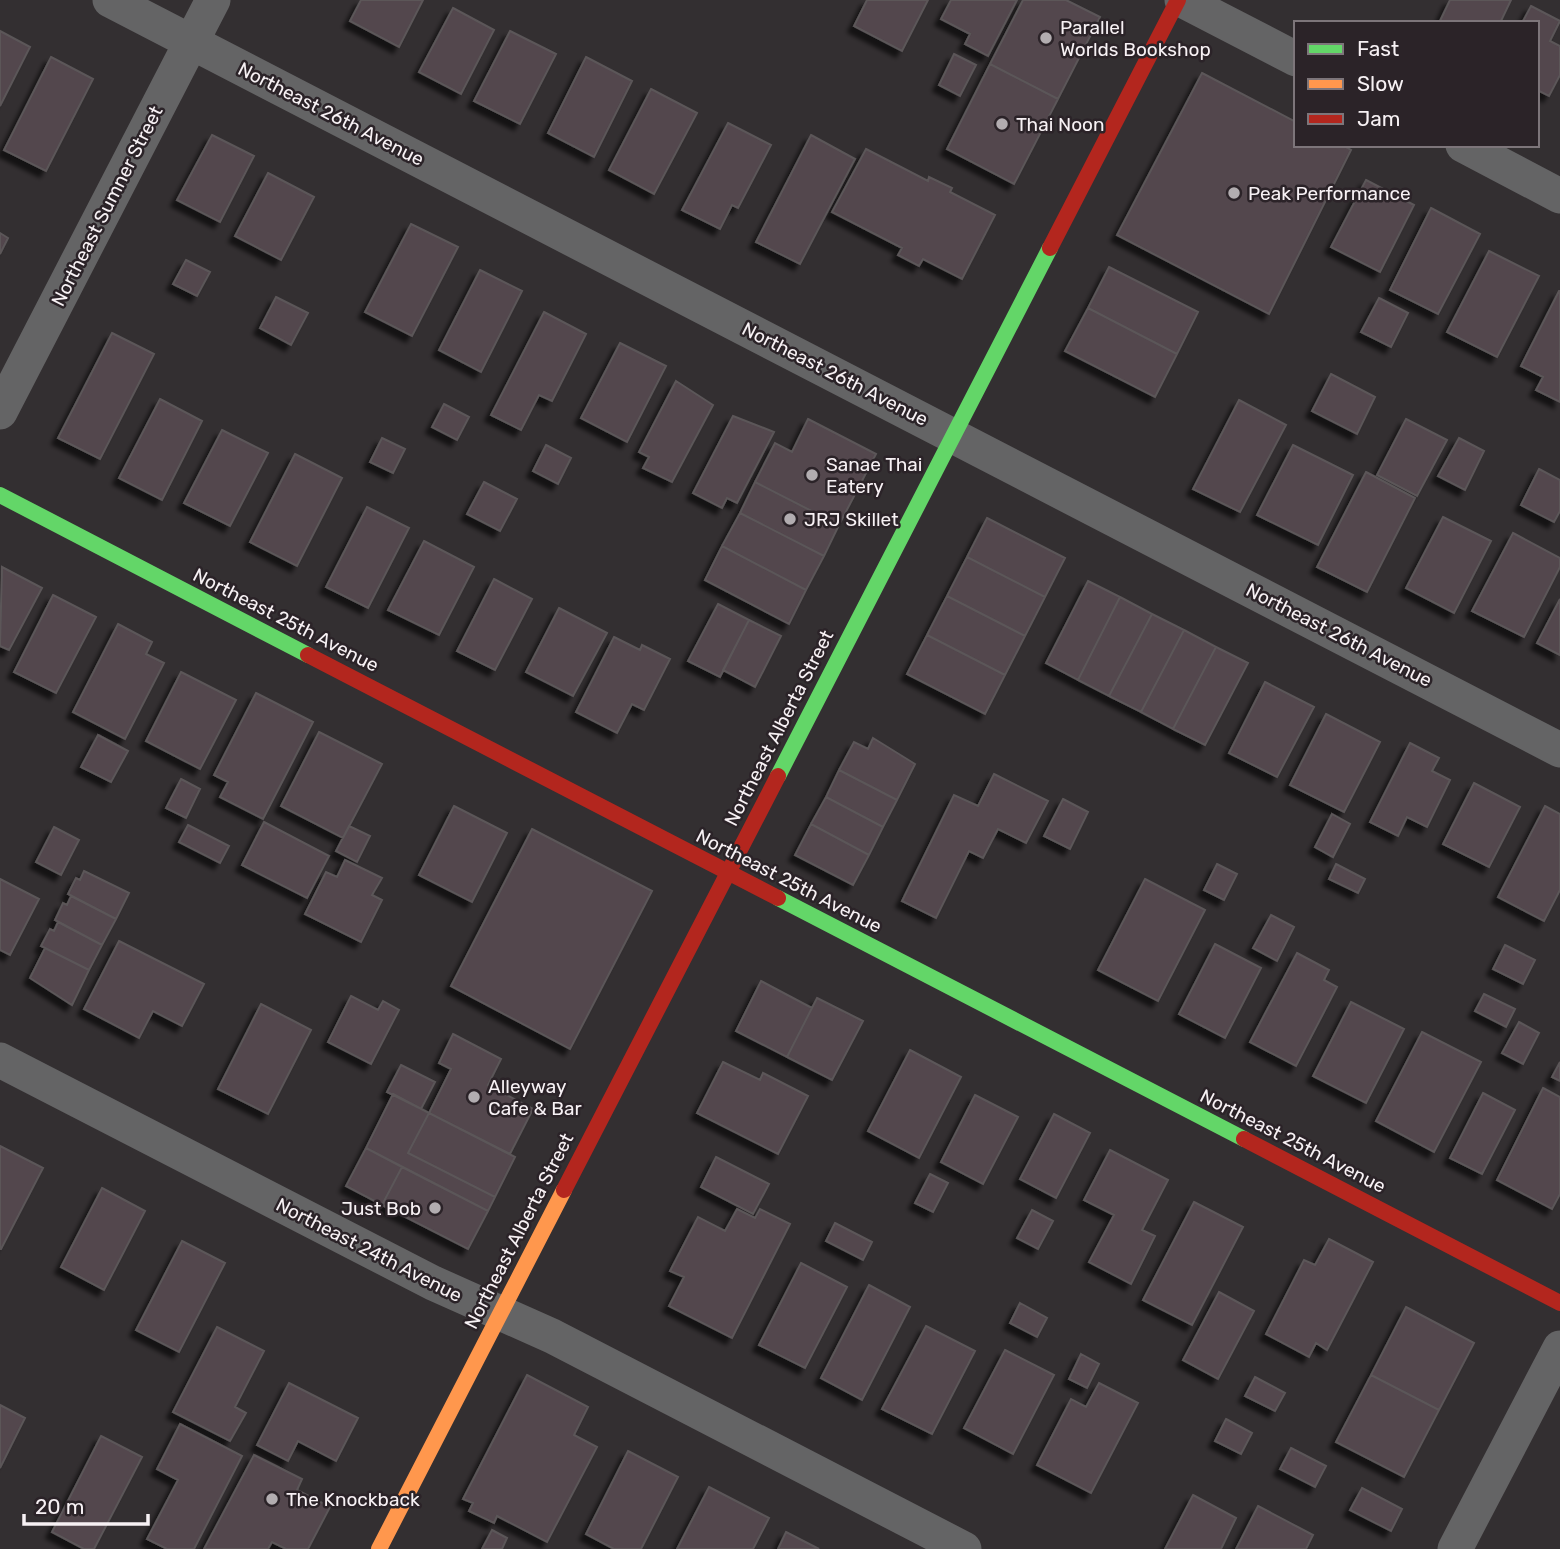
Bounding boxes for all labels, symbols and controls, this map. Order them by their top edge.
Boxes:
place label: Parallel Worlds Bookshop [1060,16,1211,61]
legend [1294,21,1539,147]
marker: Parallel Worlds Bookshop [1038,30,1054,46]
text: Fast [1357,36,1399,61]
street label: Northeast 26th Avenue [234,57,428,171]
text: Slow [1357,71,1404,96]
street label: Northeast Sumner Street [46,101,168,310]
text: Jam [1357,106,1401,131]
place label: Thai Noon [1016,113,1104,136]
marker: Thai Noon [994,116,1010,132]
place label: Peak Performance [1248,182,1411,205]
marker: Peak Performance [1226,185,1242,201]
street label: Northeast 26th Avenue [738,317,932,431]
place label: Sanae Thai Eatery [826,453,922,498]
marker: Sanae Thai Eatery [804,467,820,483]
place label: JRJ Skillet [804,508,899,531]
marker: JRJ Skillet [782,511,798,527]
street label: Northeast 25th Avenue [189,563,383,677]
street label: Northeast 26th Avenue [1242,578,1436,692]
street label: Northeast Alberta Street [720,626,839,830]
street label: Northeast 25th Avenue [692,824,886,938]
place label: Alleyway Cafe & Bar [488,1075,582,1120]
street label: Northeast 25th Avenue [1196,1084,1390,1198]
marker: Alleyway Cafe & Bar [466,1089,482,1105]
street label: Northeast Alberta Street [460,1129,579,1333]
street label: Northeast 24th Avenue [272,1193,466,1307]
place label: Just Bob [341,1197,421,1220]
marker: Just Bob [427,1200,443,1216]
scale bar [24,1482,149,1526]
place label: The Knockback [286,1488,420,1511]
marker: The Knockback [264,1491,280,1507]
text: 20 m [35,1494,84,1519]

